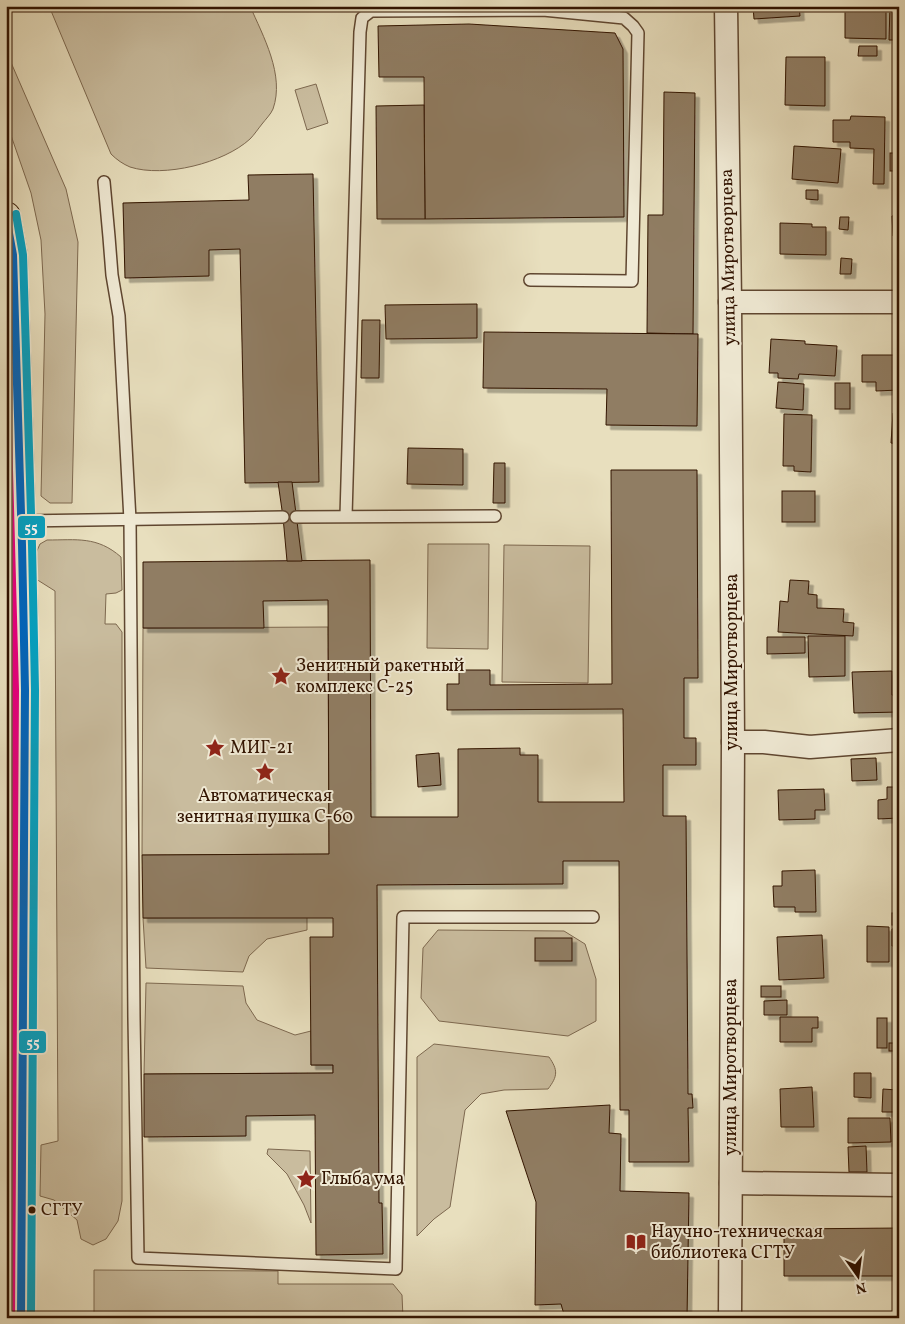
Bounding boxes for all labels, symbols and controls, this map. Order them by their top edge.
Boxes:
street label: улица Миротворцева [715,168,743,346]
line badge: 55 [17,515,46,539]
text: 55 [24,519,38,538]
street label: улица Миротворцева [720,573,745,751]
place label: Зенитный ракетный комплекс С-25 [296,654,465,700]
place icon: Зенитный ракетный комплекс С-25 [270,665,292,687]
place label: МИГ-21 [230,736,293,761]
place icon: МИГ-21 [204,737,226,759]
place icon: Автоматическая зенитная пушка С-60 [254,761,276,783]
place label: Автоматическая зенитная пушка С-60 [177,784,353,830]
street label: улица Миротворцева [719,978,744,1156]
line badge: 55 [18,1030,47,1054]
text: 55 [26,1034,40,1053]
place label: Глыба ума [321,1167,404,1192]
place icon: Глыба ума [295,1168,317,1190]
place label: СГТУ [41,1199,83,1222]
marker: СГТУ [27,1205,37,1215]
place label: Научно-техническая библиотека СГТУ [651,1220,823,1266]
library icon: Научно-техническая библиотека СГТУ [625,1231,647,1253]
north arrow [832,1252,882,1302]
text: N [854,1277,868,1298]

